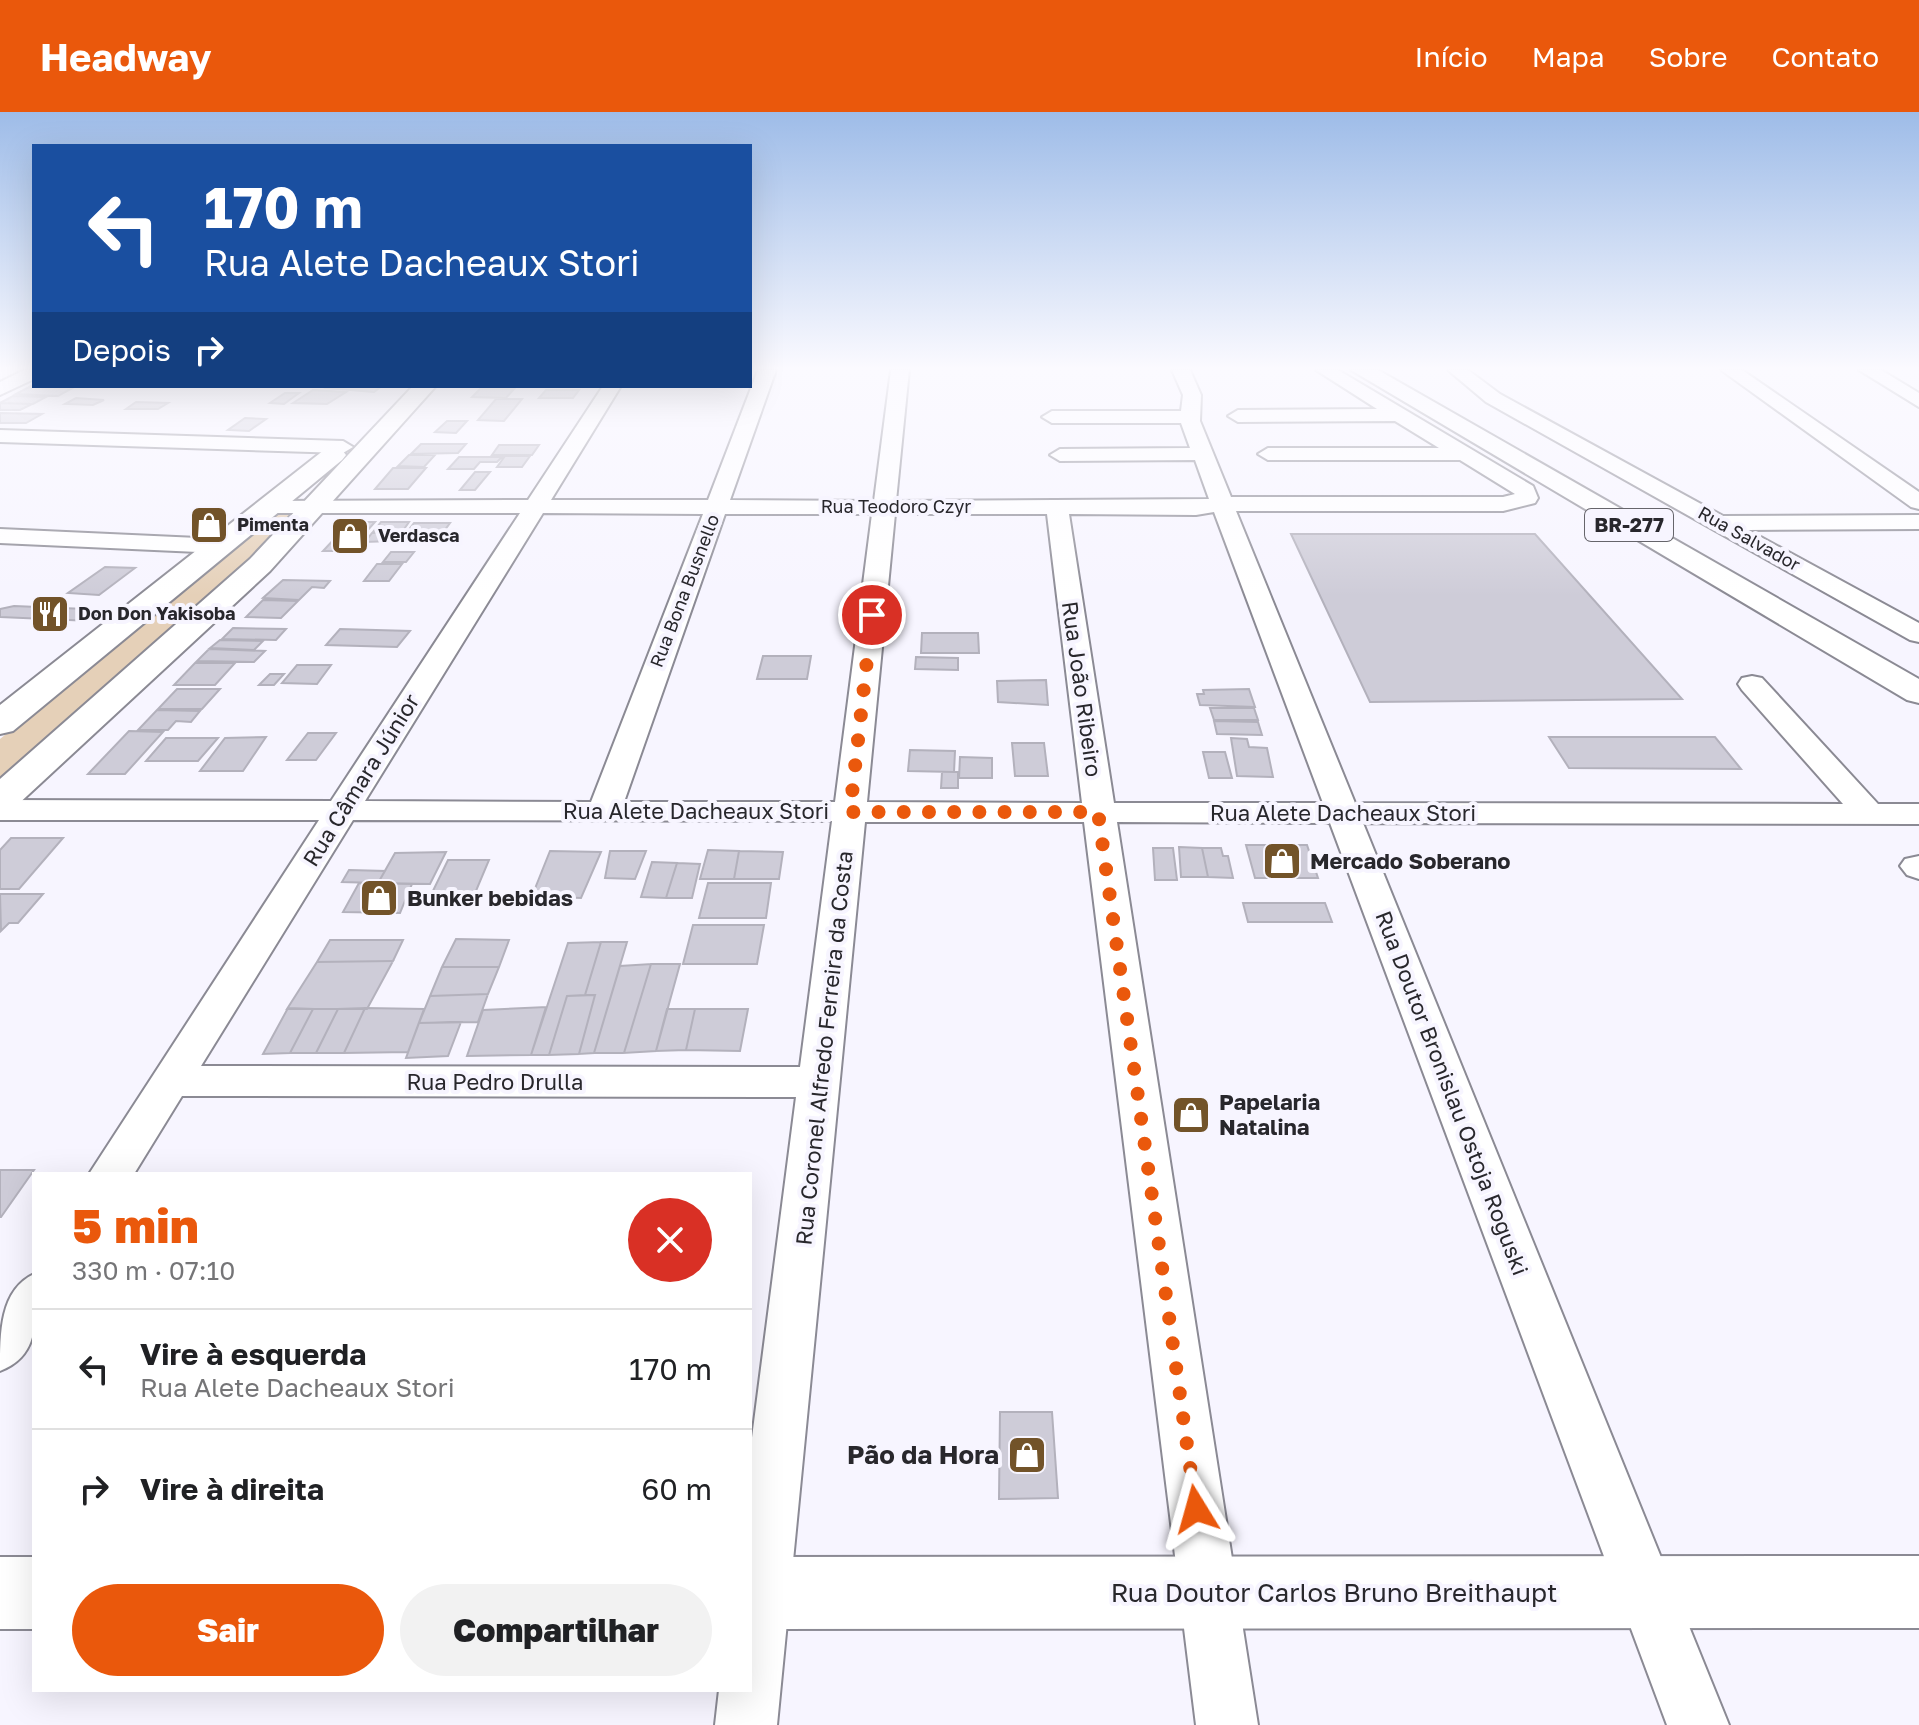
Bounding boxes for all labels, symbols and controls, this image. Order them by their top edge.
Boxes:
text: Headway [40,34,212,79]
text: Início [1415,40,1488,73]
text: Mapa [1532,40,1605,73]
text: Sobre [1649,40,1727,73]
text: Contato [1771,40,1879,73]
text: 170 m [204,173,363,240]
icon: left [72,176,176,280]
text: Rua Alete Dacheaux Stori [204,241,640,284]
icon: right [187,328,231,372]
text: Depois [72,332,171,368]
street label: Rua Teodoro Czyr [821,495,971,517]
street label: Rua Salvador [1695,501,1804,575]
shop icon: Pimenta [188,504,230,546]
road number: BR-277 [1585,509,1673,541]
street label: Rua Bona Busnello [645,511,723,670]
place label: Pimenta [237,513,309,535]
shop icon: Verdasca [329,515,371,557]
place label: Verdasca [378,524,459,546]
pin [838,581,906,649]
restaurant icon: Don Don Yakisoba [29,593,71,635]
icon: arrive [850,593,894,637]
street label: Rua João Ribeiro [1057,599,1108,778]
place label: Don Don Yakisoba [78,602,235,624]
street label: Rua Câmara Júnior [297,688,425,871]
street label: Rua Alete Dacheaux Stori [563,797,829,824]
street label: Rua Alete Dacheaux Stori [1210,799,1476,826]
shop icon: Mercado Soberano [1261,840,1303,882]
place label: Mercado Soberano [1310,847,1510,874]
street label: Rua Coronel Alfredo Ferreira da Costa [789,849,858,1247]
shop icon: Bunker bebidas [358,877,400,919]
place label: Bunker bebidas [407,884,573,911]
street label: Rua Doutor Bronislau Ostoja Roguski [1370,907,1535,1279]
street label: Rua Pedro Drulla [406,1068,584,1095]
place label: Papelaria Natalina [1219,1088,1320,1140]
shop icon: Papelaria Natalina [1170,1094,1212,1136]
text: 5 min [72,1196,199,1254]
button: close [628,1198,712,1282]
text: 330 m · 07:10 [72,1255,235,1286]
text: Vire à esquerda [140,1336,366,1372]
icon: left [72,1347,116,1391]
text: 170 m [629,1351,712,1387]
text: Rua Alete Dacheaux Stori [140,1372,455,1403]
shop icon: Pão da Hora [1006,1434,1048,1476]
place label: Pão da Hora [847,1439,999,1470]
icon: right [72,1467,116,1511]
position arrow [1154,1467,1238,1551]
text: Vire à direita [140,1471,324,1507]
text: 60 m [641,1471,712,1507]
street label: Rua Doutor Carlos Bruno Breithaupt [1111,1577,1557,1608]
button: Sair [72,1584,384,1676]
button: Compartilhar [400,1584,712,1676]

